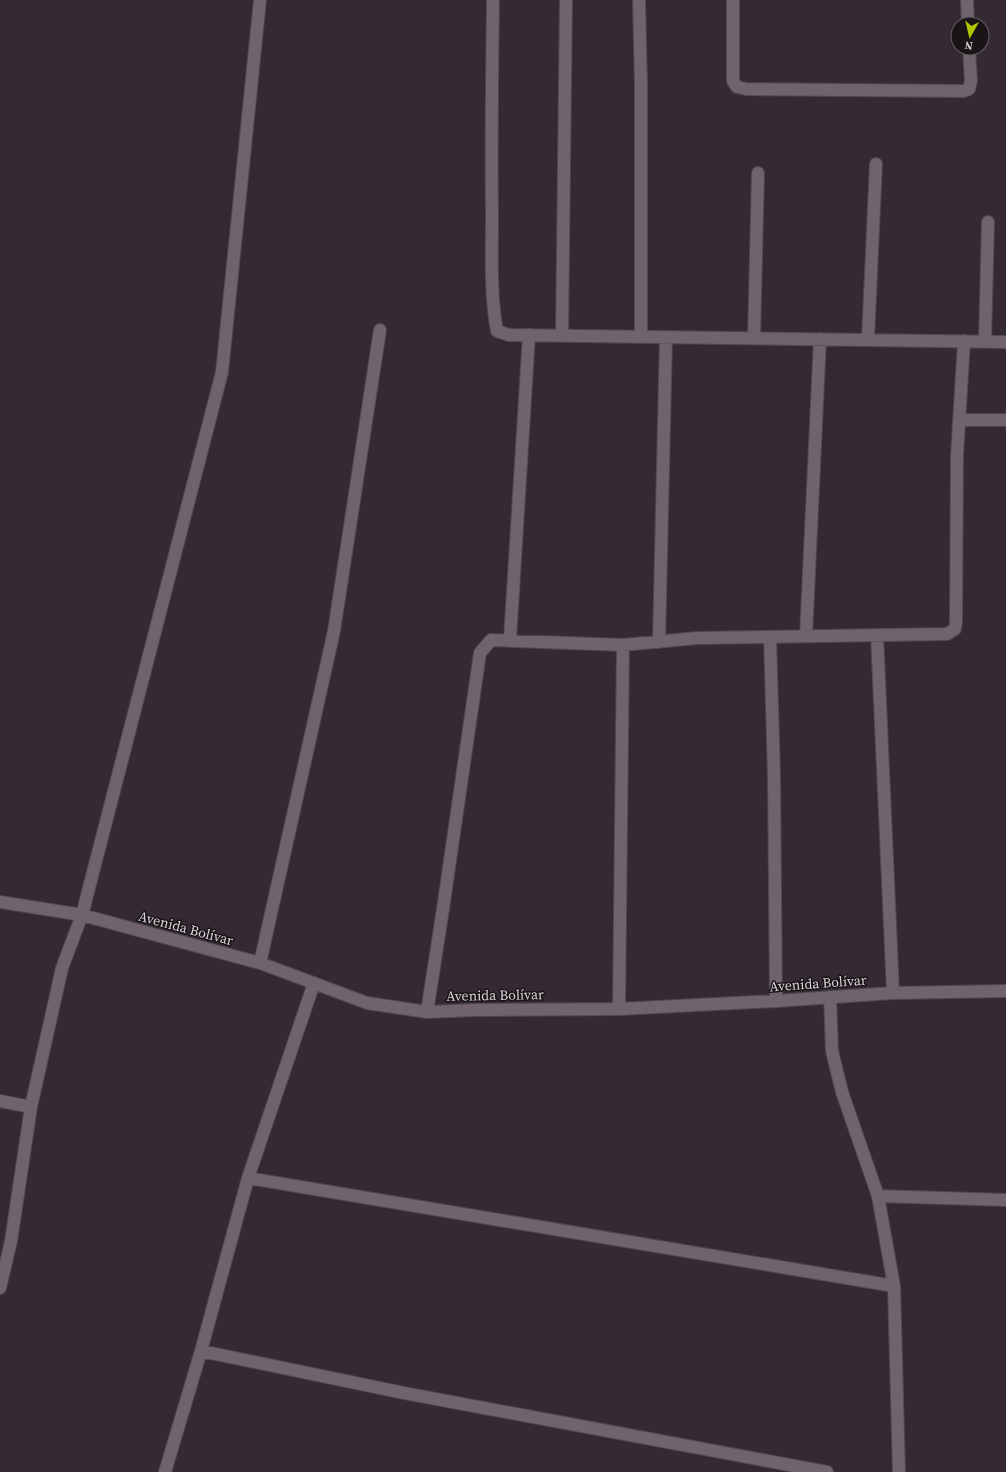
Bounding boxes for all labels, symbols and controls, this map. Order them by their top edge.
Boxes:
north arrow [950,16,990,56]
text: N [964,37,974,53]
street label: Avenida Bolívar [136,906,236,950]
street label: Avenida Bolívar [769,970,867,996]
street label: Avenida Bolívar [446,984,544,1006]

